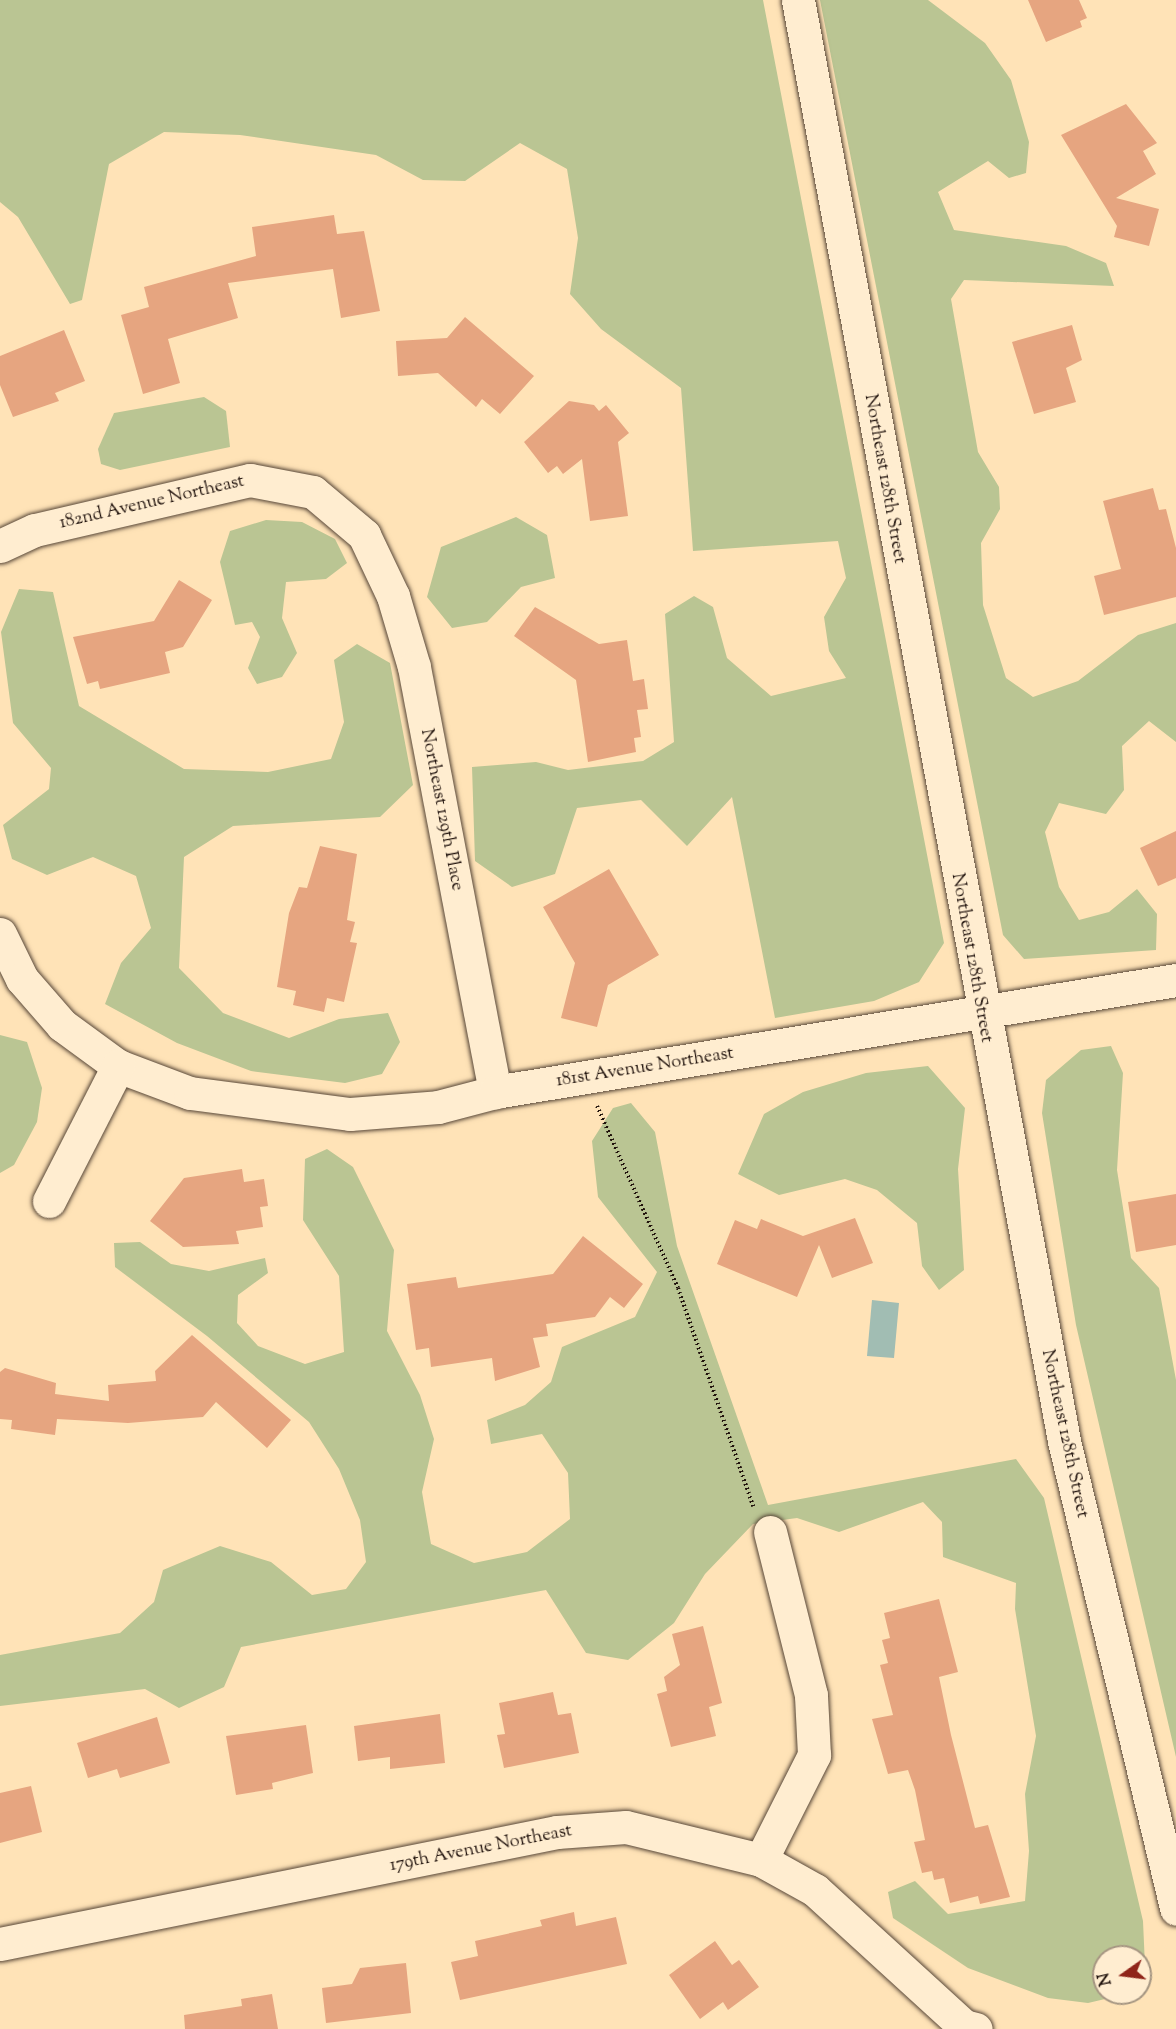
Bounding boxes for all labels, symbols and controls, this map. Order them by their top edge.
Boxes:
street label: Northeast 128th Street [858,393,910,565]
street label: 182nd Avenue Northeast [58,471,246,535]
street label: Northeast 129th Place [415,727,467,893]
street label: Northeast 128th Street [945,872,997,1044]
street label: 181st Avenue Northeast [555,1043,735,1093]
street label: Northeast 128th Street [1036,1348,1092,1520]
street label: 179th Avenue Northeast [388,1821,574,1877]
north arrow [1092,1945,1152,2005]
text: N [1093,1970,1119,1988]

